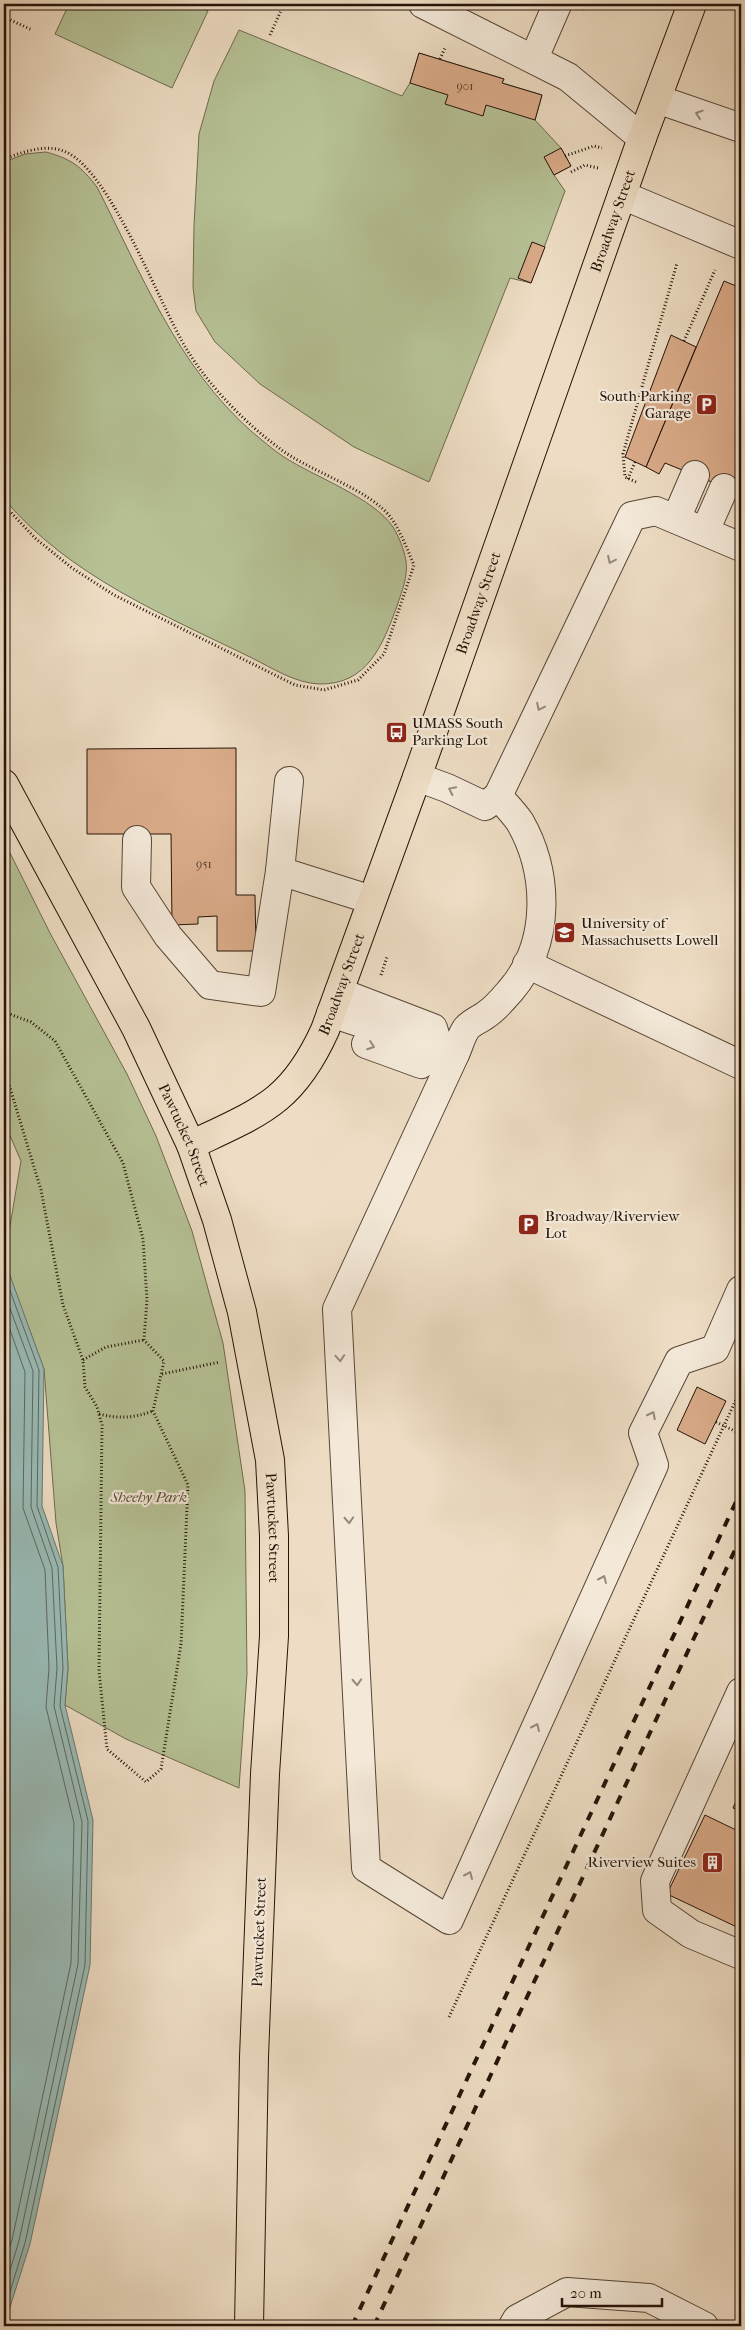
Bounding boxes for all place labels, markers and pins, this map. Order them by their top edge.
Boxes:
place label: South Parking Garage [599,387,692,422]
parking icon: South Parking Garage [695,393,719,417]
place label: UMASS South Parking Lot [412,714,504,749]
bus stop icon: UMASS South Parking Lot [384,720,408,744]
place label: University of Massachusetts Lowell [581,914,718,949]
school or university icon: University of Massachusetts Lowell [553,920,577,944]
place label: Broadway/Riverview Lot [545,1207,680,1242]
parking icon: Broadway/Riverview Lot [517,1213,541,1237]
building icon: Riverview Suites [700,1850,724,1874]
place label: Riverview Suites [588,1853,696,1871]

